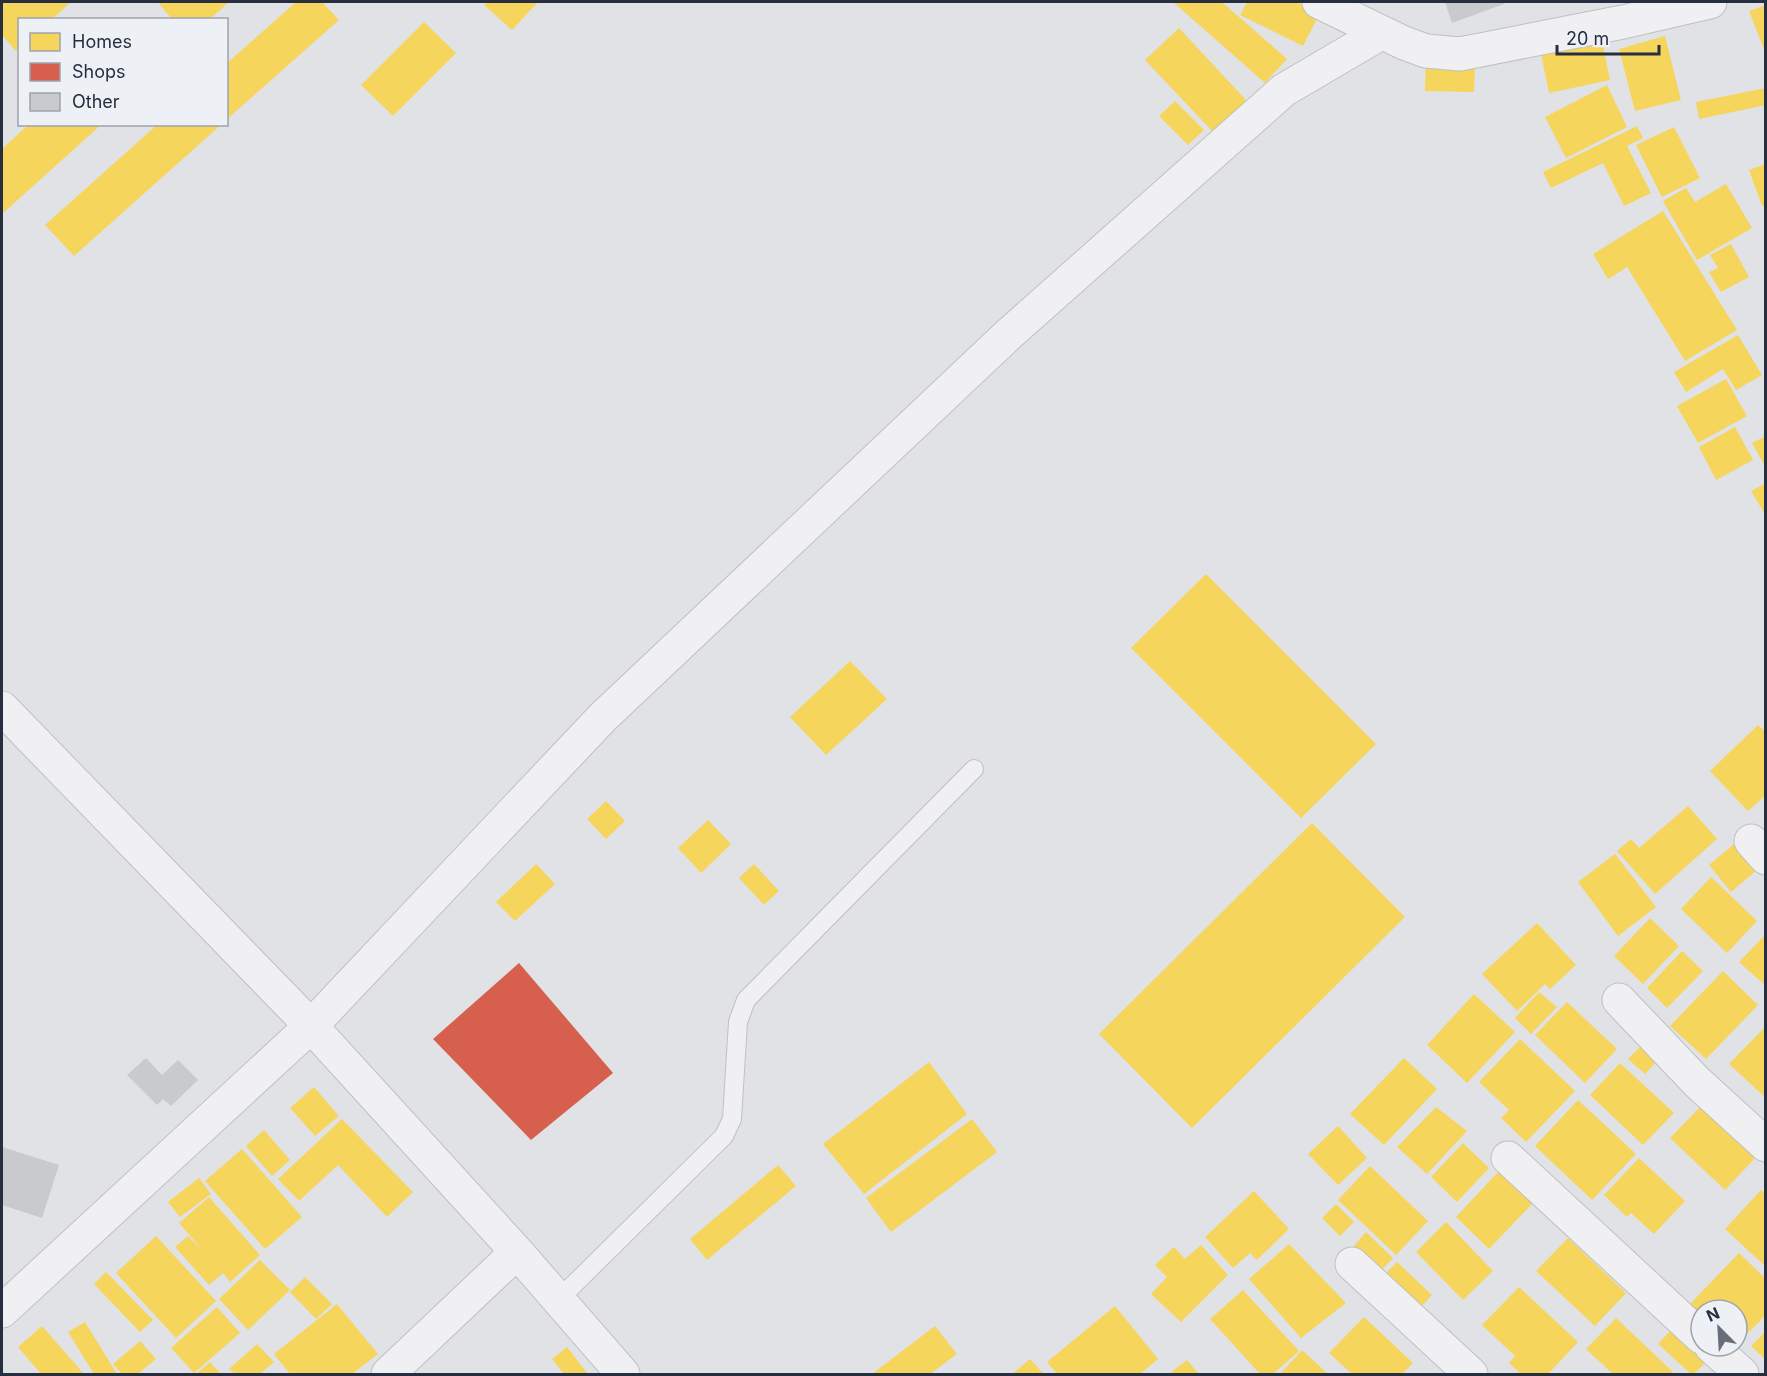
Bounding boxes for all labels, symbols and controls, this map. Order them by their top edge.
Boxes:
legend [18,18,228,126]
scale bar [1557,18,1659,56]
text: 20 m [1566,28,1609,49]
text: Homes [72,31,132,52]
text: Shops [72,61,126,82]
text: Other [72,91,120,112]
north arrow [1689,1298,1749,1358]
text: N [1703,1303,1723,1326]

